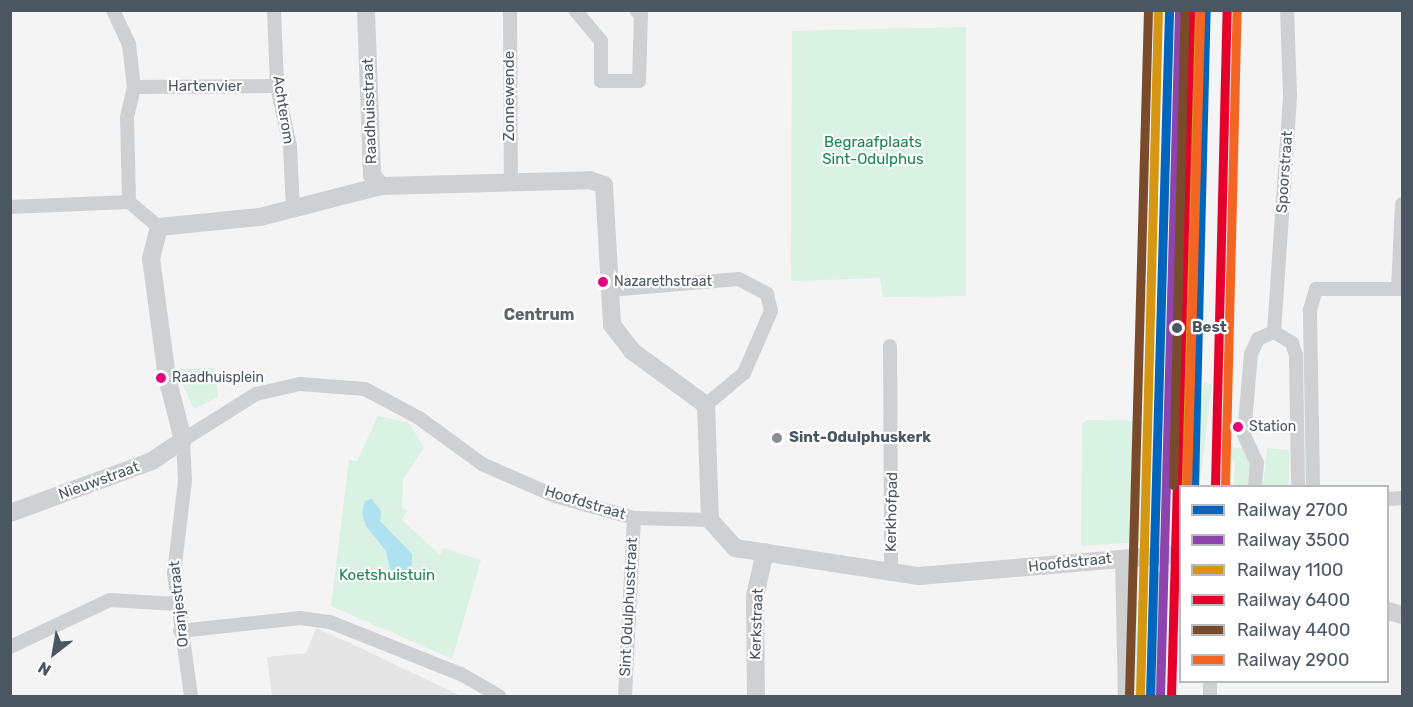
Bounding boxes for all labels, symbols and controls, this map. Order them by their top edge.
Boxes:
street label: Zonnewende [501,51,519,141]
street label: Raadhuisstraat [359,58,381,164]
street label: Achterom [269,75,297,145]
street label: Hartenvier [168,78,242,96]
street label: Spoorstraat [1273,130,1297,214]
park label: Begraafplaats Sint-Odulphus [822,133,924,168]
place label: Nazarethstraat [614,274,712,290]
marker: Nazarethstraat [597,276,609,288]
district label: Centrum [504,305,574,325]
marker: Best [1167,318,1187,338]
place label: Best [1192,319,1227,337]
place label: Raadhuisplein [172,370,264,386]
marker: Raadhuisplein [155,372,167,384]
place label: Station [1249,419,1296,435]
marker: Station [1232,421,1244,433]
place label: Sint-Odulphuskerk [789,429,931,447]
marker: Sint-Odulphuskerk [770,431,784,445]
street label: Nieuwstraat [56,458,142,504]
street label: Kerkhofpad [882,472,902,552]
street label: Hoofdstraat [542,482,628,524]
legend [1179,485,1389,683]
text: Railway 2700 [1237,499,1348,521]
text: Railway 3500 [1237,529,1350,551]
street label: Sint Odulphusstraat [616,537,642,677]
street label: Hoofdstraat [1027,550,1113,576]
text: Railway 1100 [1237,559,1344,581]
street label: Oranjestraat [166,560,192,648]
park label: Koetshuistuin [339,567,435,585]
street label: Kerkstraat [747,588,767,660]
text: Railway 6400 [1237,589,1350,611]
text: Railway 4400 [1237,619,1350,641]
north arrow [24,623,84,683]
text: Railway 2900 [1237,649,1349,671]
text: N [35,658,54,680]

